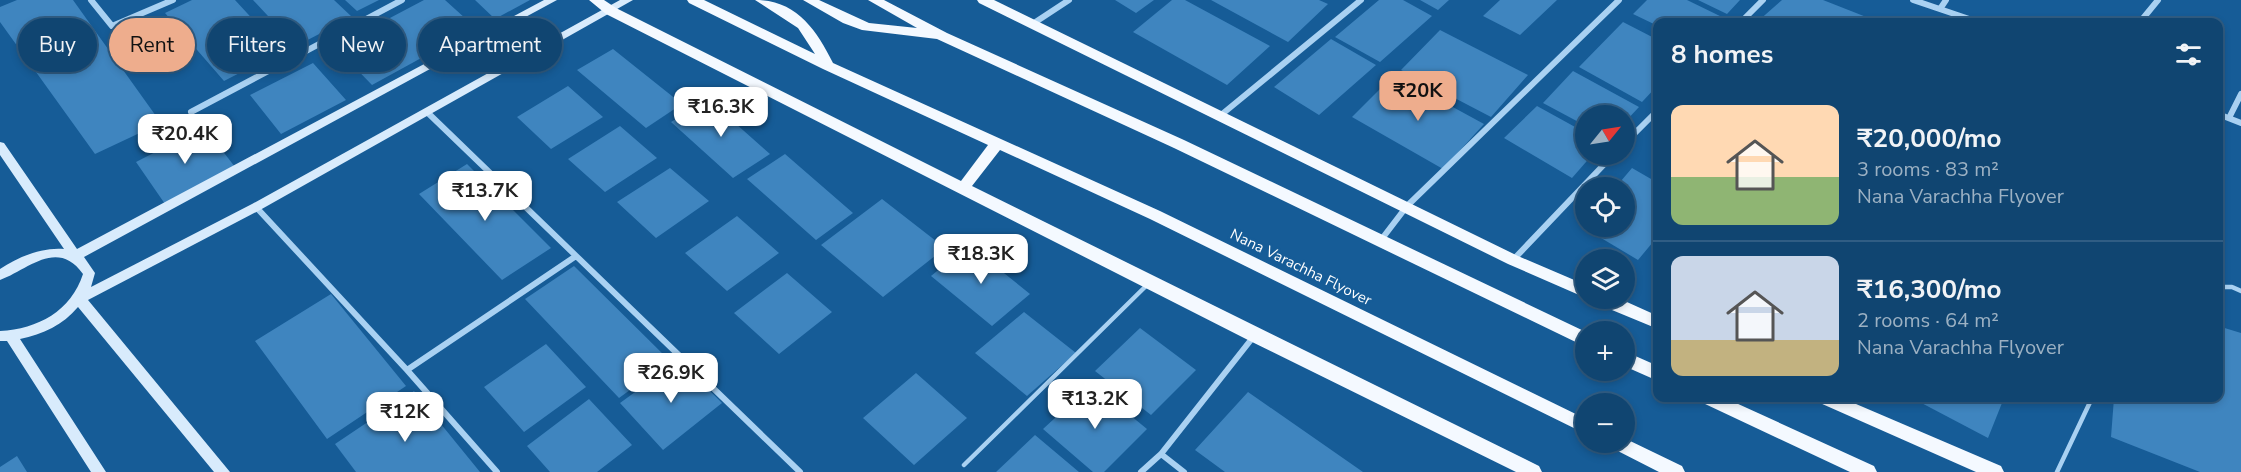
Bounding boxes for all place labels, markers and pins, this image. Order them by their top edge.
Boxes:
pin: ₹20K [1382,71,1454,122]
pin: ₹16.3K [672,87,770,138]
pin: ₹20.4K [136,114,234,165]
pin: ₹13.7K [436,171,534,222]
pin: ₹18.3K [932,234,1030,285]
pin: ₹26.9K [622,353,720,404]
pin: ₹13.2K [1046,379,1144,430]
pin: ₹12K [369,392,441,443]

